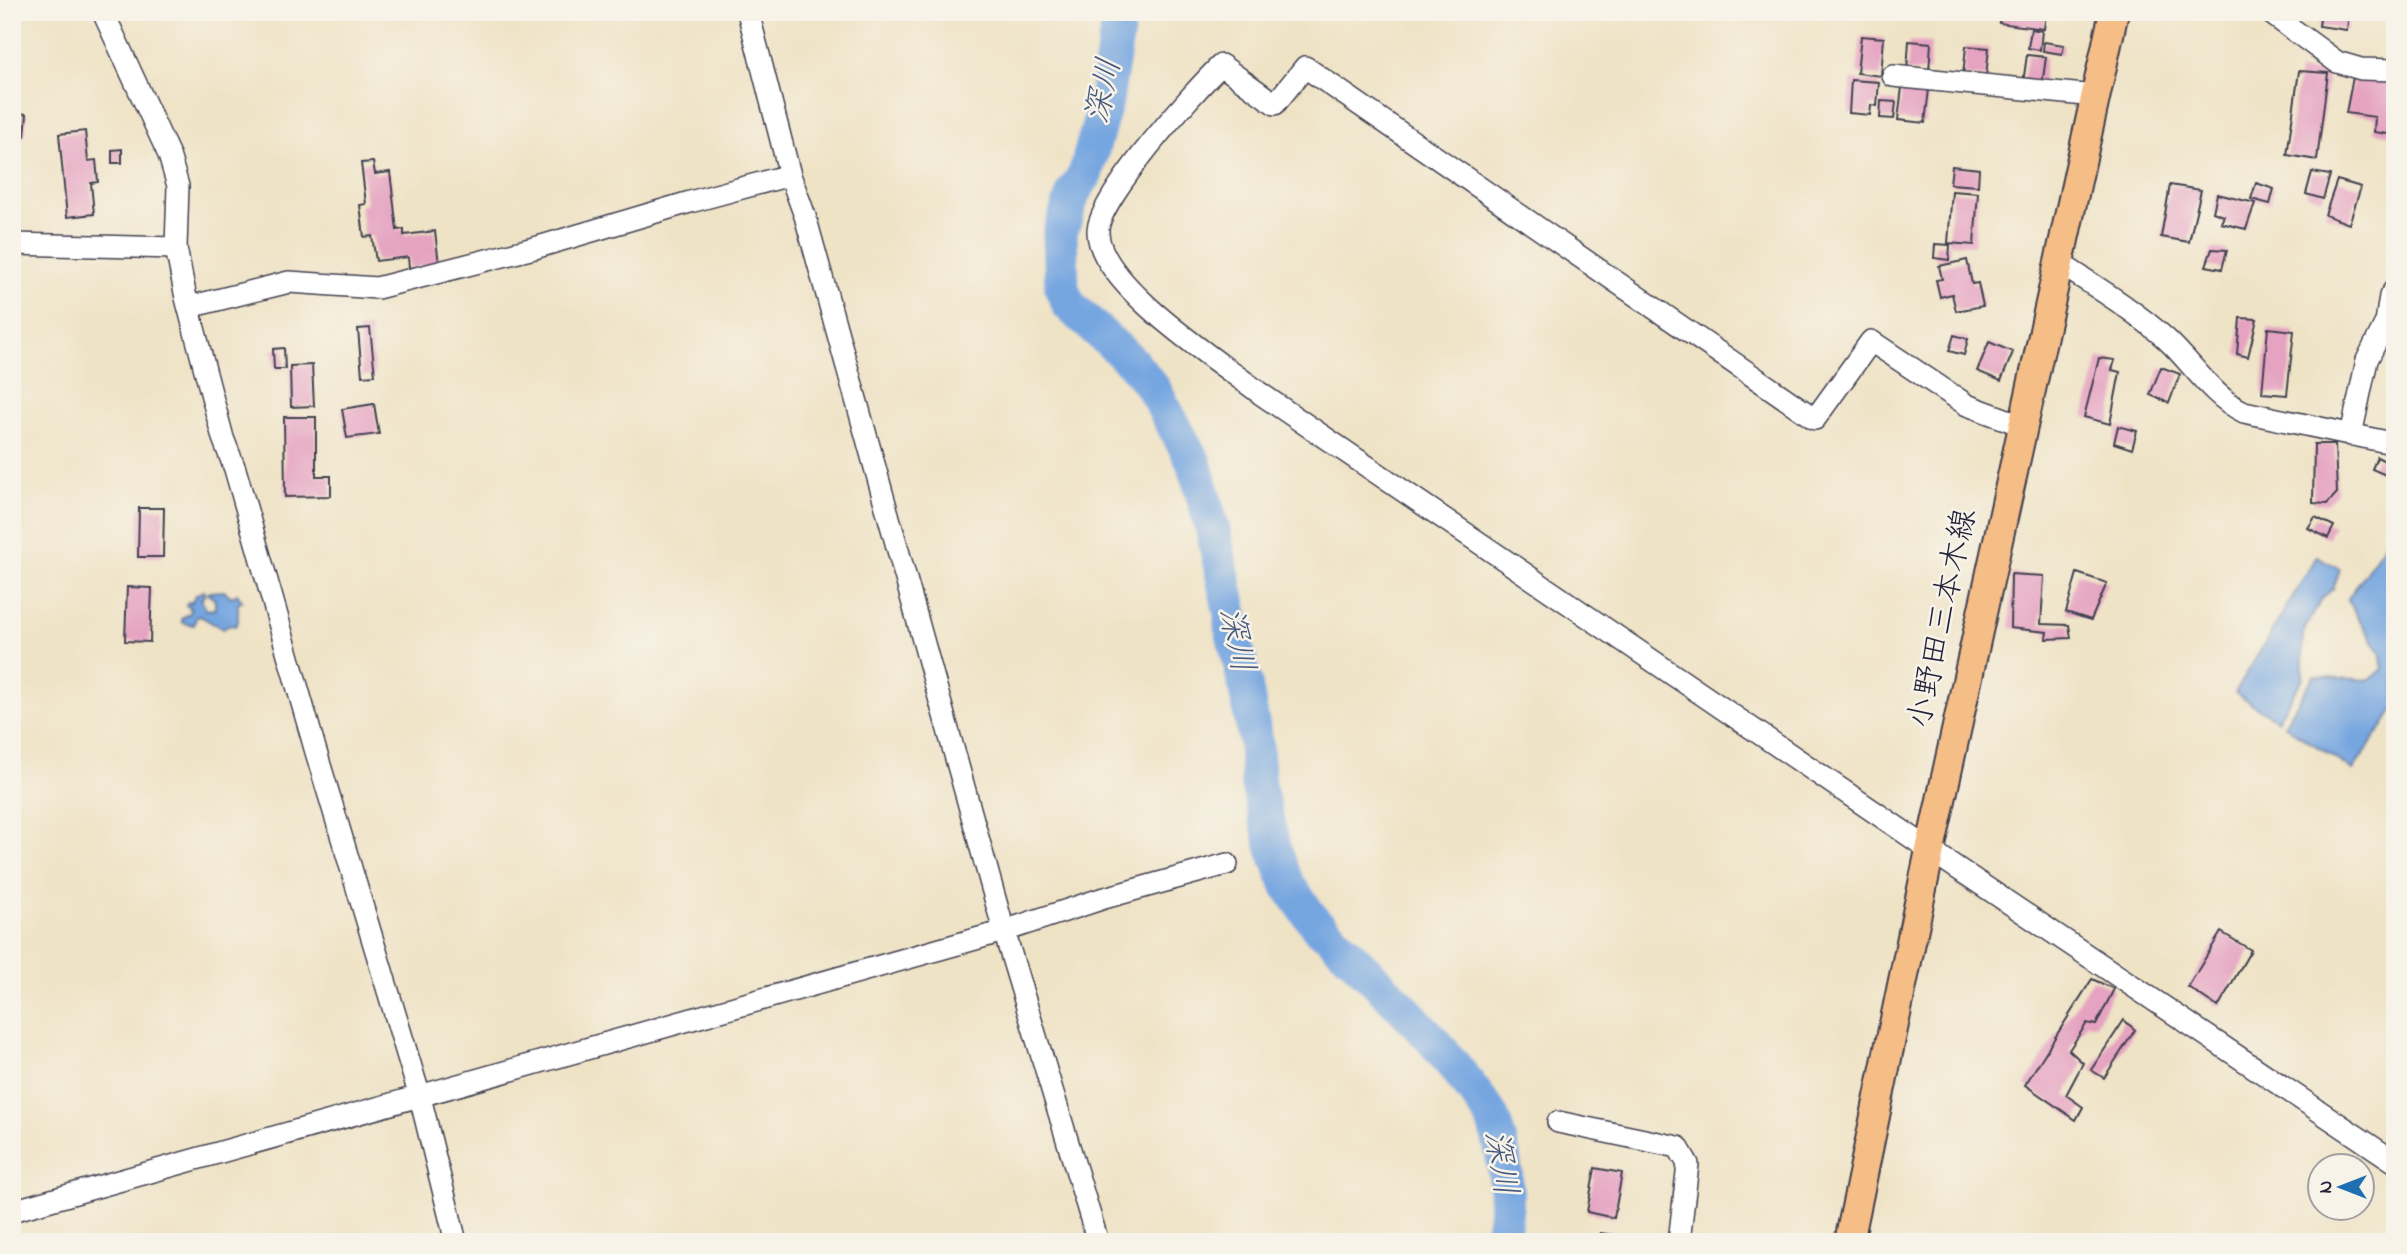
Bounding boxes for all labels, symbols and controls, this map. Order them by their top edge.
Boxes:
water label: 深川 [1075,54,1135,128]
street label: 小野田三本木線 [1898,505,1990,733]
water label: 深川 [1205,603,1265,677]
water label: 深川 [1470,1126,1528,1200]
north arrow [2306,1152,2376,1222]
text: N [2313,1180,2340,1193]

